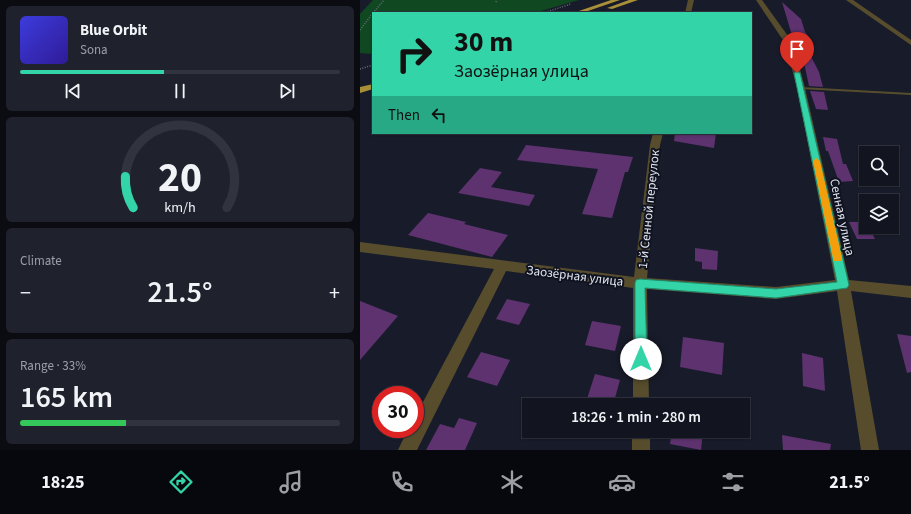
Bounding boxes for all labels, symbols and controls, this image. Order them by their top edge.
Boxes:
text: Blue Orbit [80,20,147,41]
text: 30 m [454,22,513,62]
icon: right [388,28,440,80]
pin [780,32,814,73]
icon: arrive [786,38,808,60]
text: Sona [80,41,108,59]
text: Заозёрная улица [454,59,589,84]
icon: previous [62,80,84,102]
icon: pause [169,80,191,102]
icon: next [276,80,298,102]
icon: left [428,104,450,126]
text: Then [388,105,420,126]
map controls [859,146,899,234]
button: search [859,146,899,186]
text: 20 [158,147,202,207]
street label: 1-й Сенной переулок [634,148,664,270]
street label: Сенная улица [825,177,859,257]
button: layers [859,194,899,234]
text: km/h [164,196,196,217]
text: Climate [20,252,62,270]
street label: Заозёрная улица [525,261,624,291]
text: 21.5° [148,271,212,314]
text: − [20,277,31,309]
text: + [329,277,340,309]
position arrow [620,338,662,380]
text: Range · 33% [20,357,86,375]
text: 165 km [20,376,113,419]
speed limit sign: 30 [372,386,424,438]
text: 18:26 · 1 min · 280 m [571,407,701,428]
icon: directions [167,468,195,496]
icon: music [277,468,305,496]
icon: phone [388,468,416,496]
icon: climate [498,468,526,496]
icon: car [608,468,636,496]
icon: filters [719,468,747,496]
text: 18:25 [41,470,85,495]
text: 21.5° [829,470,870,495]

